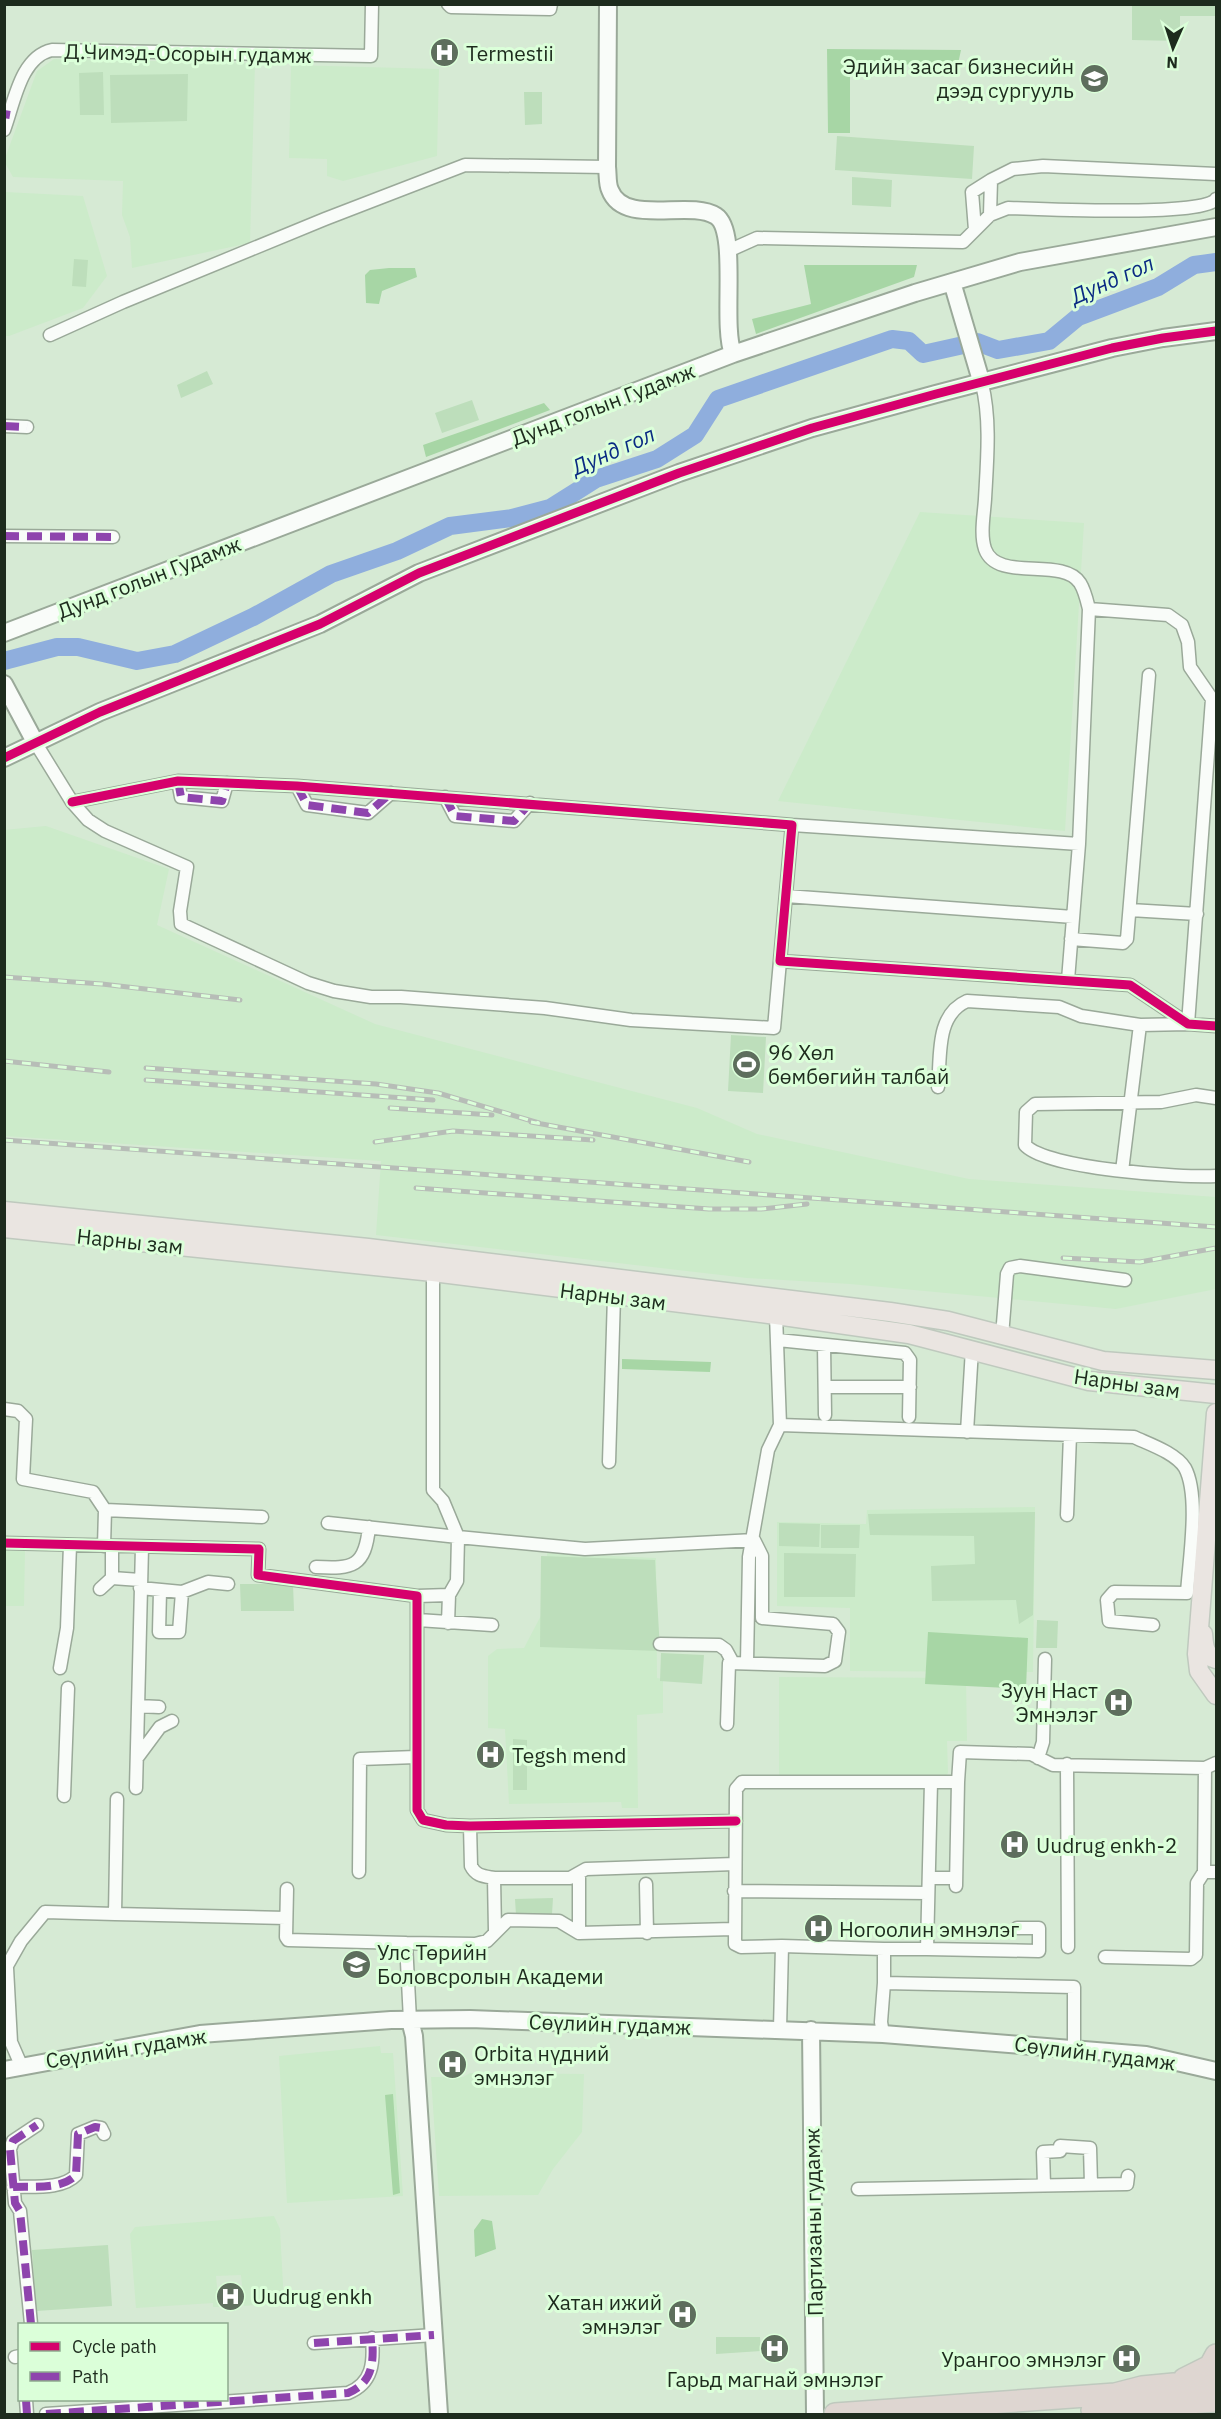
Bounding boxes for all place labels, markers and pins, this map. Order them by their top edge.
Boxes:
hospital icon: Termestii [429,37,461,69]
place label: Termestii [466,39,554,67]
place label: Эдийн засаг бизнесийн дээд сургууль [843,52,1074,104]
school or university icon: Эдийн засаг бизнесийн дээд сургууль [1079,62,1111,94]
place label: 96 Хөл бөмбөгийн талбай [768,1038,949,1090]
sports icon: 96 Хөл бөмбөгийн талбай [731,1048,763,1080]
place label: Зуун Наст Эмнэлэг [1001,1676,1098,1728]
hospital icon: Зуун Наст Эмнэлэг [1103,1686,1135,1718]
hospital icon: Tegsh mend [475,1739,507,1771]
place label: Tegsh mend [512,1741,626,1769]
hospital icon: Uudrug enkh-2 [999,1829,1031,1861]
place label: Uudrug enkh-2 [1036,1831,1177,1859]
hospital icon: Ногоолин эмнэлэг [802,1913,834,1945]
place label: Ногоолин эмнэлэг [839,1915,1019,1943]
place label: Улс Төрийн Боловсролын Академи [377,1938,604,1990]
school or university icon: Улс Төрийн Боловсролын Академи [340,1948,372,1980]
place label: Orbita нүдний эмнэлэг [474,2039,609,2091]
hospital icon: Orbita нүдний эмнэлэг [437,2049,469,2081]
hospital icon: Uudrug enkh [215,2280,247,2312]
place label: Uudrug enkh [252,2282,372,2310]
place label: Хатан ижий эмнэлэг [547,2288,662,2340]
hospital icon: Хатан ижий эмнэлэг [667,2298,699,2330]
hospital icon: Гарьд магнай эмнэлэг [759,2332,791,2364]
hospital icon: Урангоо эмнэлэг [1111,2343,1143,2375]
place label: Урангоо эмнэлэг [941,2345,1106,2373]
place label: Гарьд магнай эмнэлэг [667,2365,883,2393]

